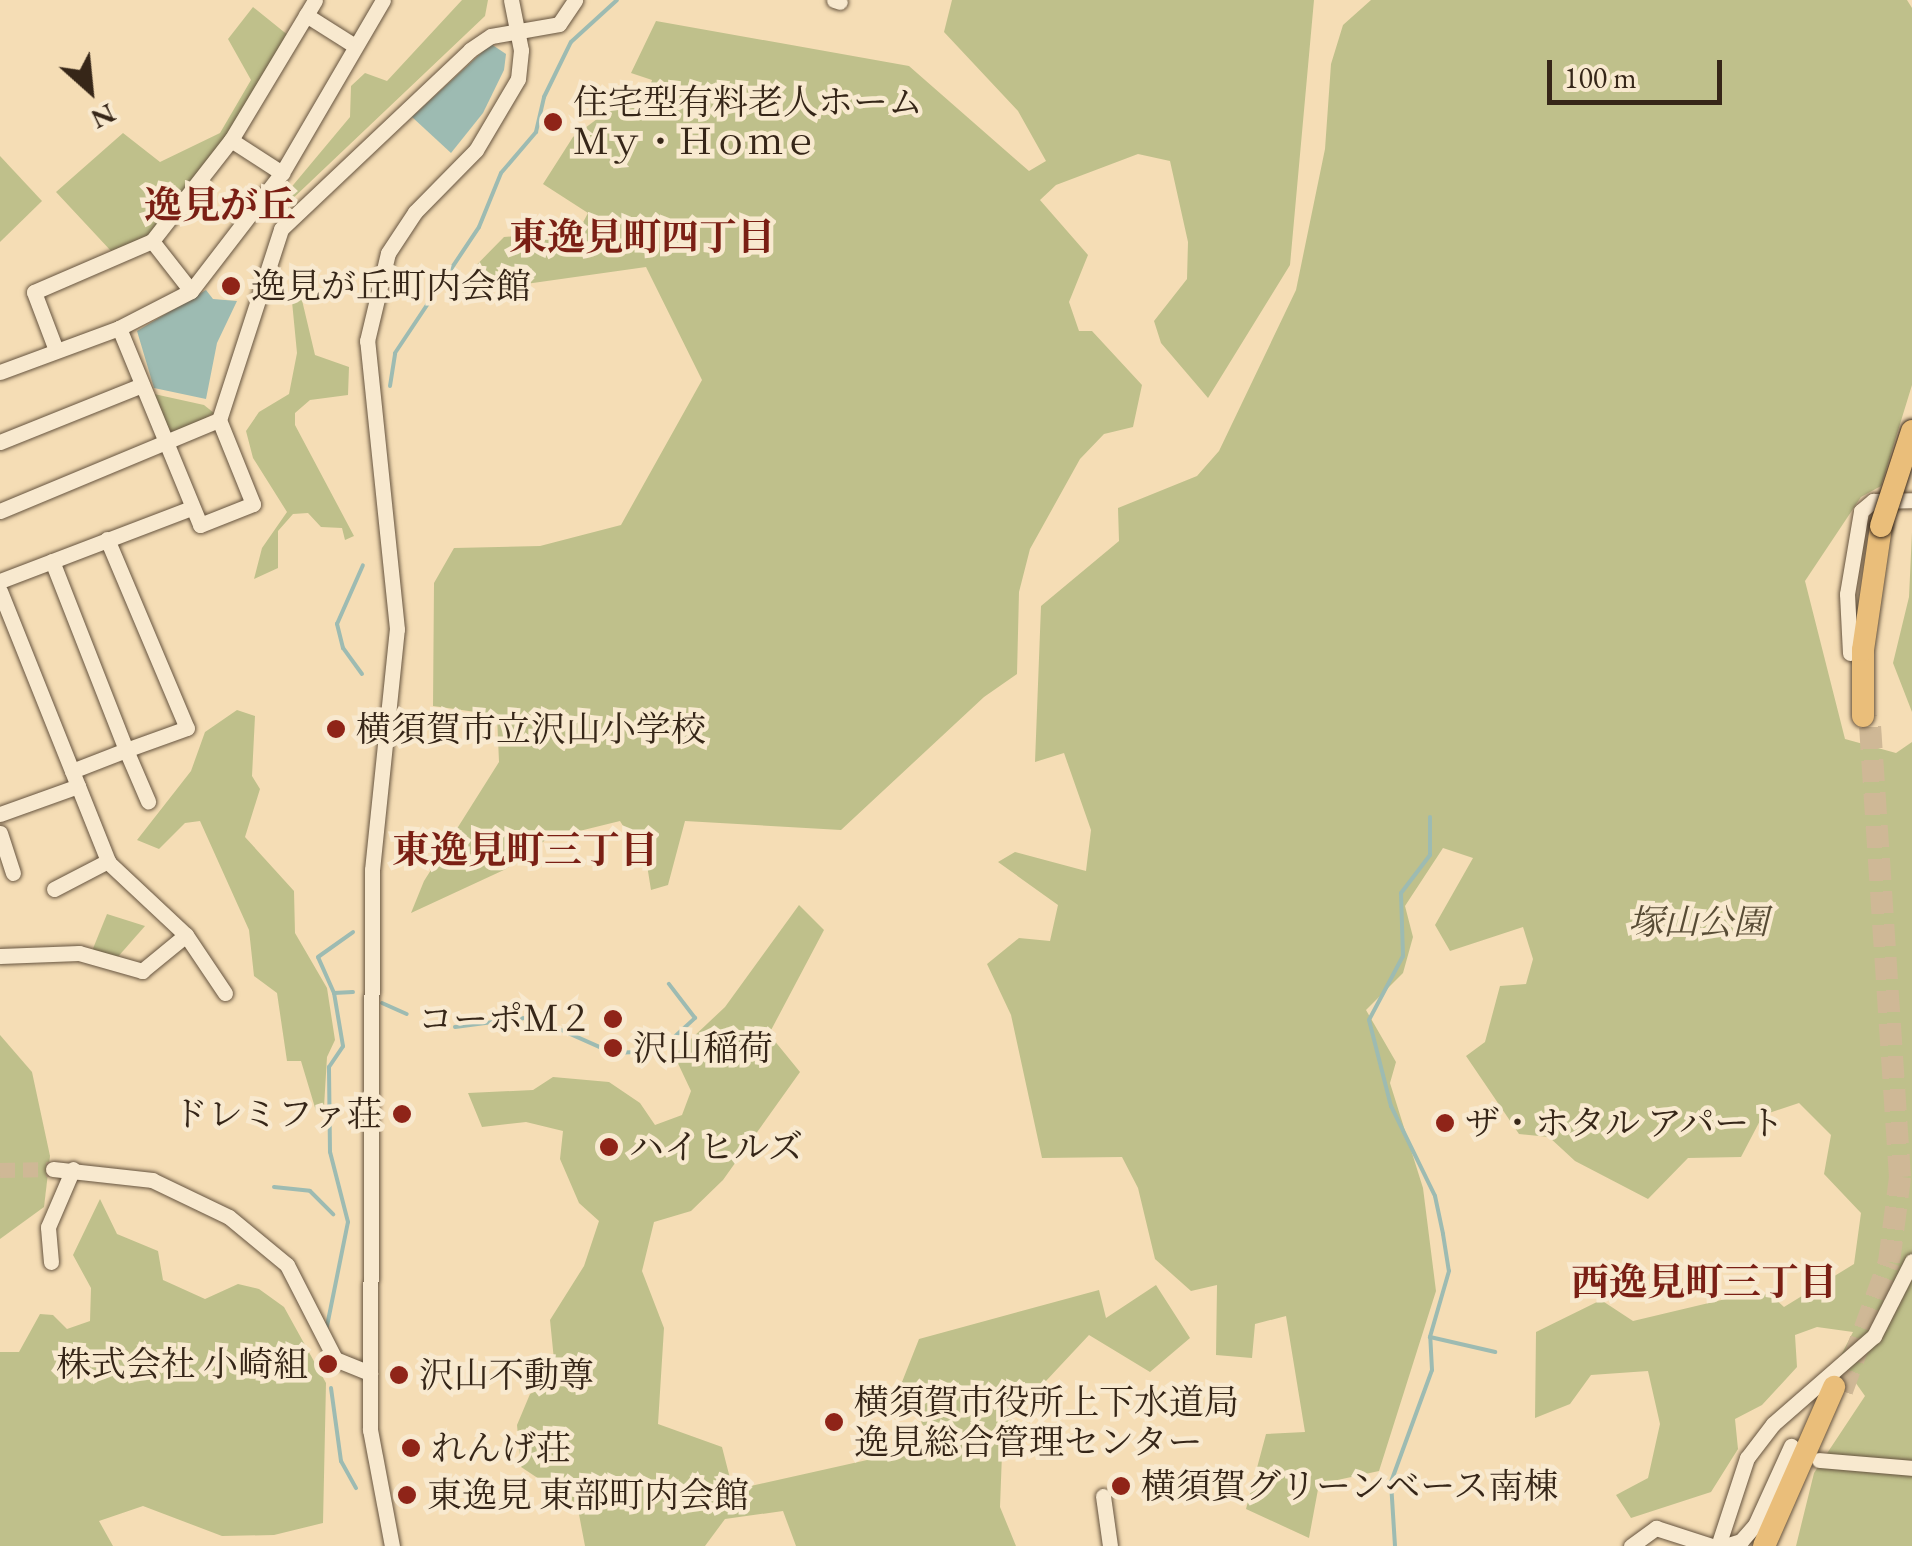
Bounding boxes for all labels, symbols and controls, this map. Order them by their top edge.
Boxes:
north arrow [40,40,140,140]
scale bar [1552,40,1727,102]
text: 100 m [1564,58,1637,97]
place label: 住宅型有料老人ホーム Ｍｙ・Ｈｏｍｅ [573,81,923,163]
text: N [85,96,122,138]
marker: 住宅型有料老人ホーム Ｍｙ・Ｈｏｍｅ [542,111,564,133]
district label: 逸見が丘 [144,182,296,228]
district label: 東逸見町四丁目 [509,214,775,260]
place label: 逸見が丘町内会館 [251,265,531,307]
marker: 逸見が丘町内会館 [220,275,242,297]
place label: 横須賀市立沢山小学校 [356,708,706,750]
marker: 横須賀市立沢山小学校 [325,718,347,740]
district label: 東逸見町三丁目 [392,827,658,873]
park label: 塚山公園 [1628,901,1768,943]
place label: コーポＭ２ [418,998,593,1040]
marker: コーポＭ２ [602,1008,624,1030]
place label: 沢山稲荷 [633,1027,773,1069]
marker: 沢山稲荷 [602,1037,624,1059]
place label: ドレミファ荘 [172,1093,382,1135]
place label: ザ・ホタル アパート [1465,1102,1787,1144]
marker: ドレミファ荘 [391,1103,413,1125]
marker: ザ・ホタル アパート [1434,1112,1456,1134]
place label: ハイヒルズ [629,1126,804,1168]
marker: ハイヒルズ [598,1136,620,1158]
district label: 西逸見町三丁目 [1571,1259,1837,1305]
place label: 株式会社 小崎組 [56,1343,308,1385]
marker: 株式会社 小崎組 [317,1353,339,1375]
place label: 沢山不動尊 [419,1354,594,1396]
marker: 沢山不動尊 [388,1364,410,1386]
place label: 横須賀市役所上下水道局 逸見総合管理センター [854,1381,1239,1463]
marker: 横須賀市役所上下水道局 逸見総合管理センター [823,1411,845,1433]
place label: れんげ荘 [431,1427,571,1469]
marker: れんげ荘 [400,1437,422,1459]
place label: 横須賀グリーンベース南棟 [1141,1465,1561,1507]
place label: 東逸見 東部町内会館 [427,1474,749,1516]
marker: 横須賀グリーンベース南棟 [1110,1475,1132,1497]
marker: 東逸見 東部町内会館 [396,1484,418,1506]

